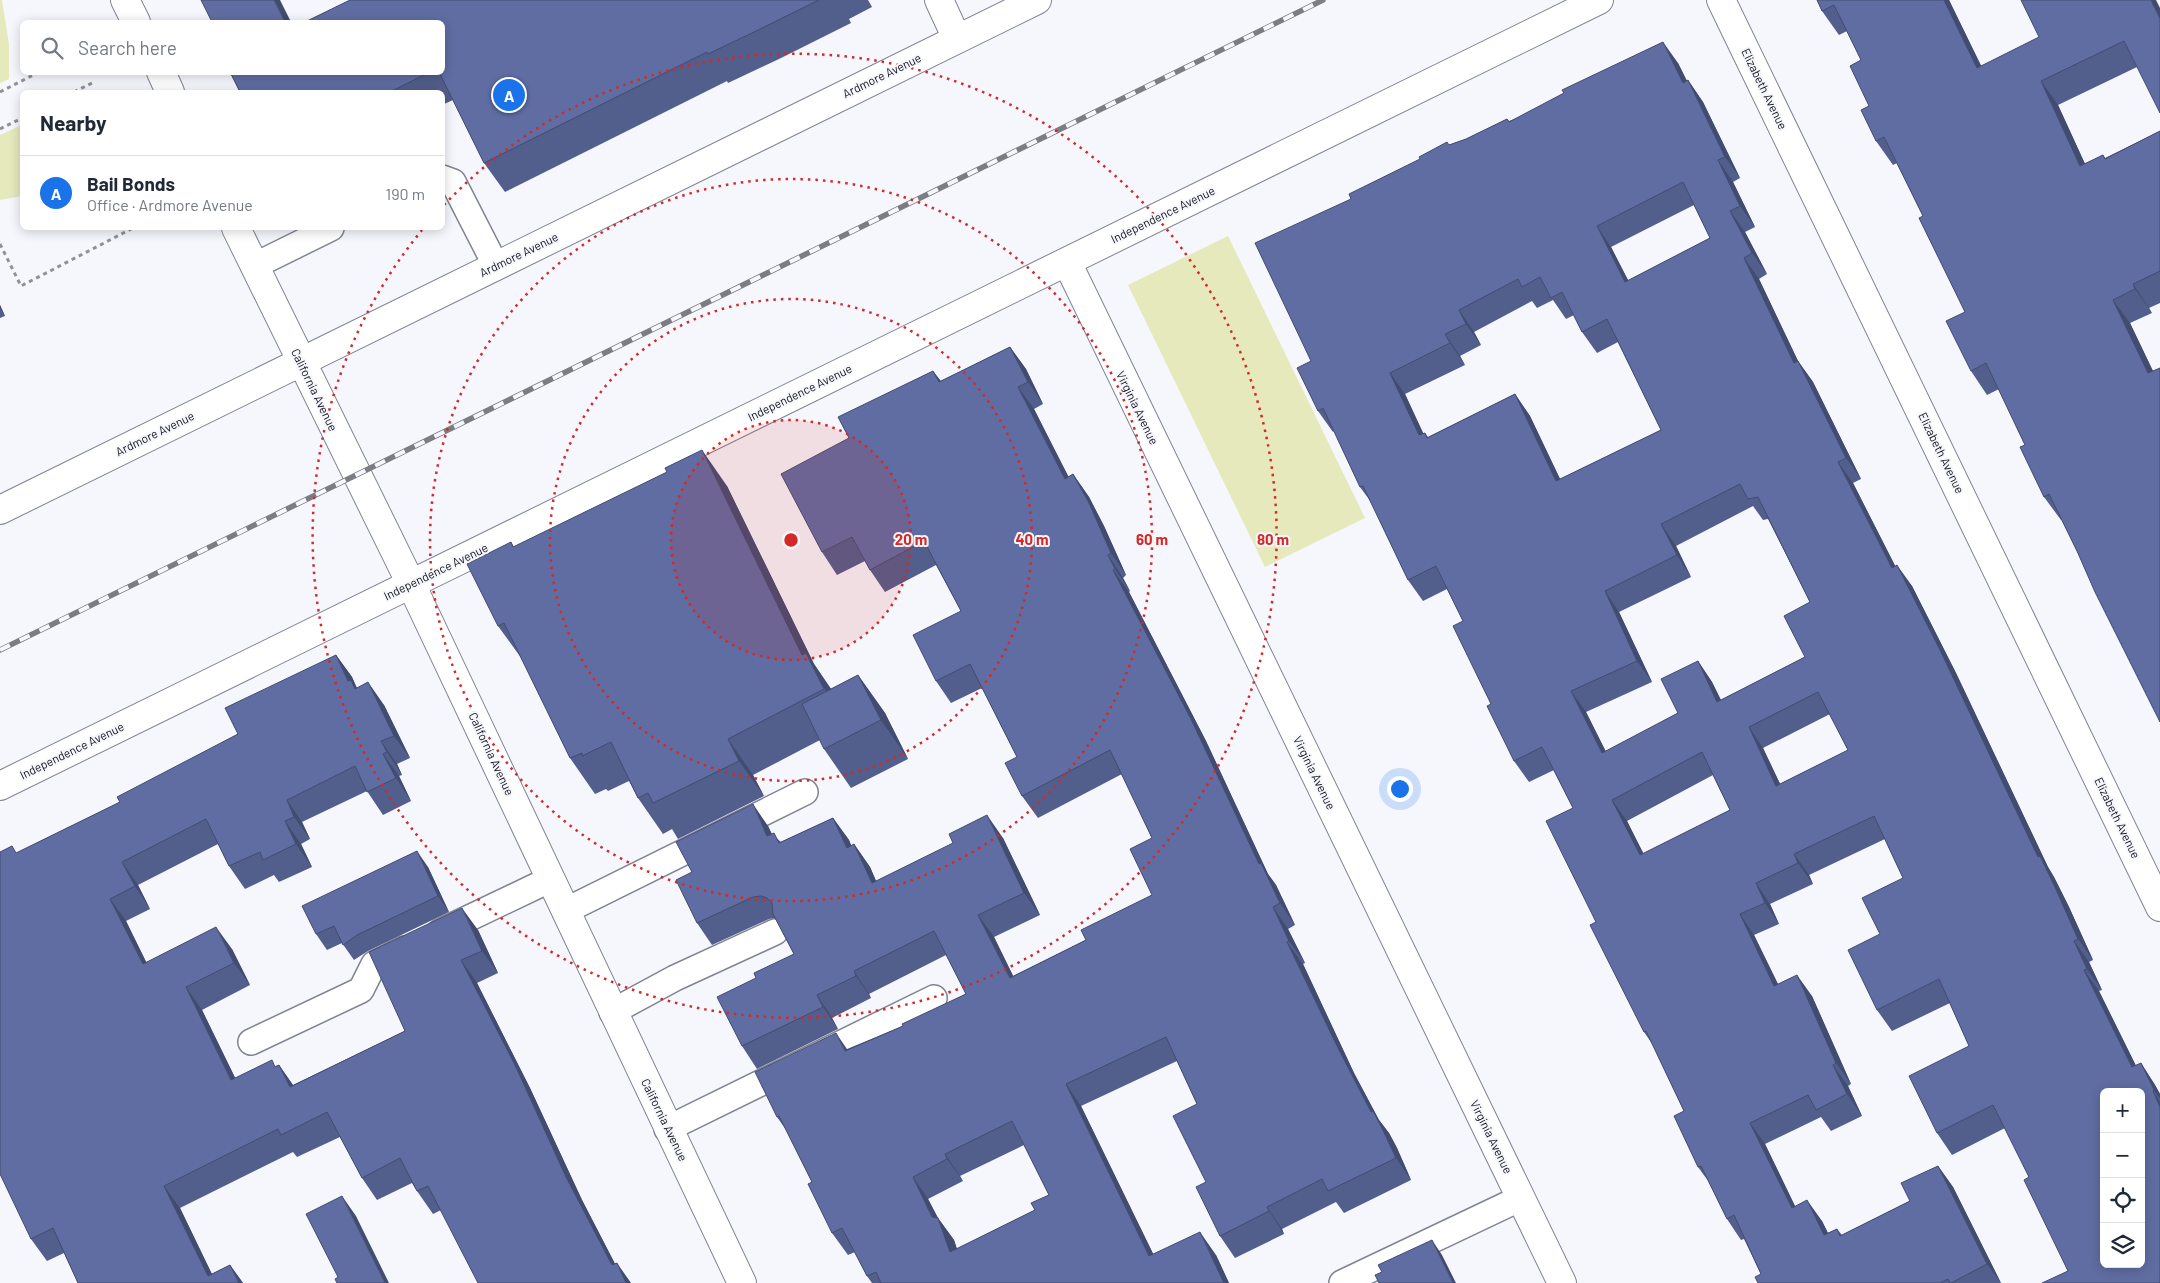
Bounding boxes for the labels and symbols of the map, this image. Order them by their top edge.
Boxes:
street label: Elizabeth Avenue [1739,46,1791,132]
street label: Ardmore Avenue [840,50,923,100]
pin: A [493,76,525,114]
street label: Independence Avenue [1108,183,1217,245]
street label: Ardmore Avenue [477,229,560,279]
street label: California Avenue [289,346,341,433]
street label: Independence Avenue [745,361,854,423]
street label: Virginia Avenue [1114,369,1162,447]
street label: Ardmore Avenue [113,408,196,458]
street label: Elizabeth Avenue [1916,410,1968,496]
text: 20 m [895,530,927,548]
text: 40 m [1015,530,1049,548]
text: 60 m [1136,530,1168,548]
text: 80 m [1257,530,1289,548]
centre of rings [782,531,800,549]
street label: Independence Avenue [381,540,490,602]
street label: California Avenue [467,710,517,797]
street label: Independence Avenue [17,719,126,781]
street label: Virginia Avenue [1291,734,1339,812]
street label: Elizabeth Avenue [2092,775,2144,861]
your location [1387,776,1413,802]
street label: California Avenue [639,1076,691,1163]
street label: Virginia Avenue [1468,1098,1516,1176]

